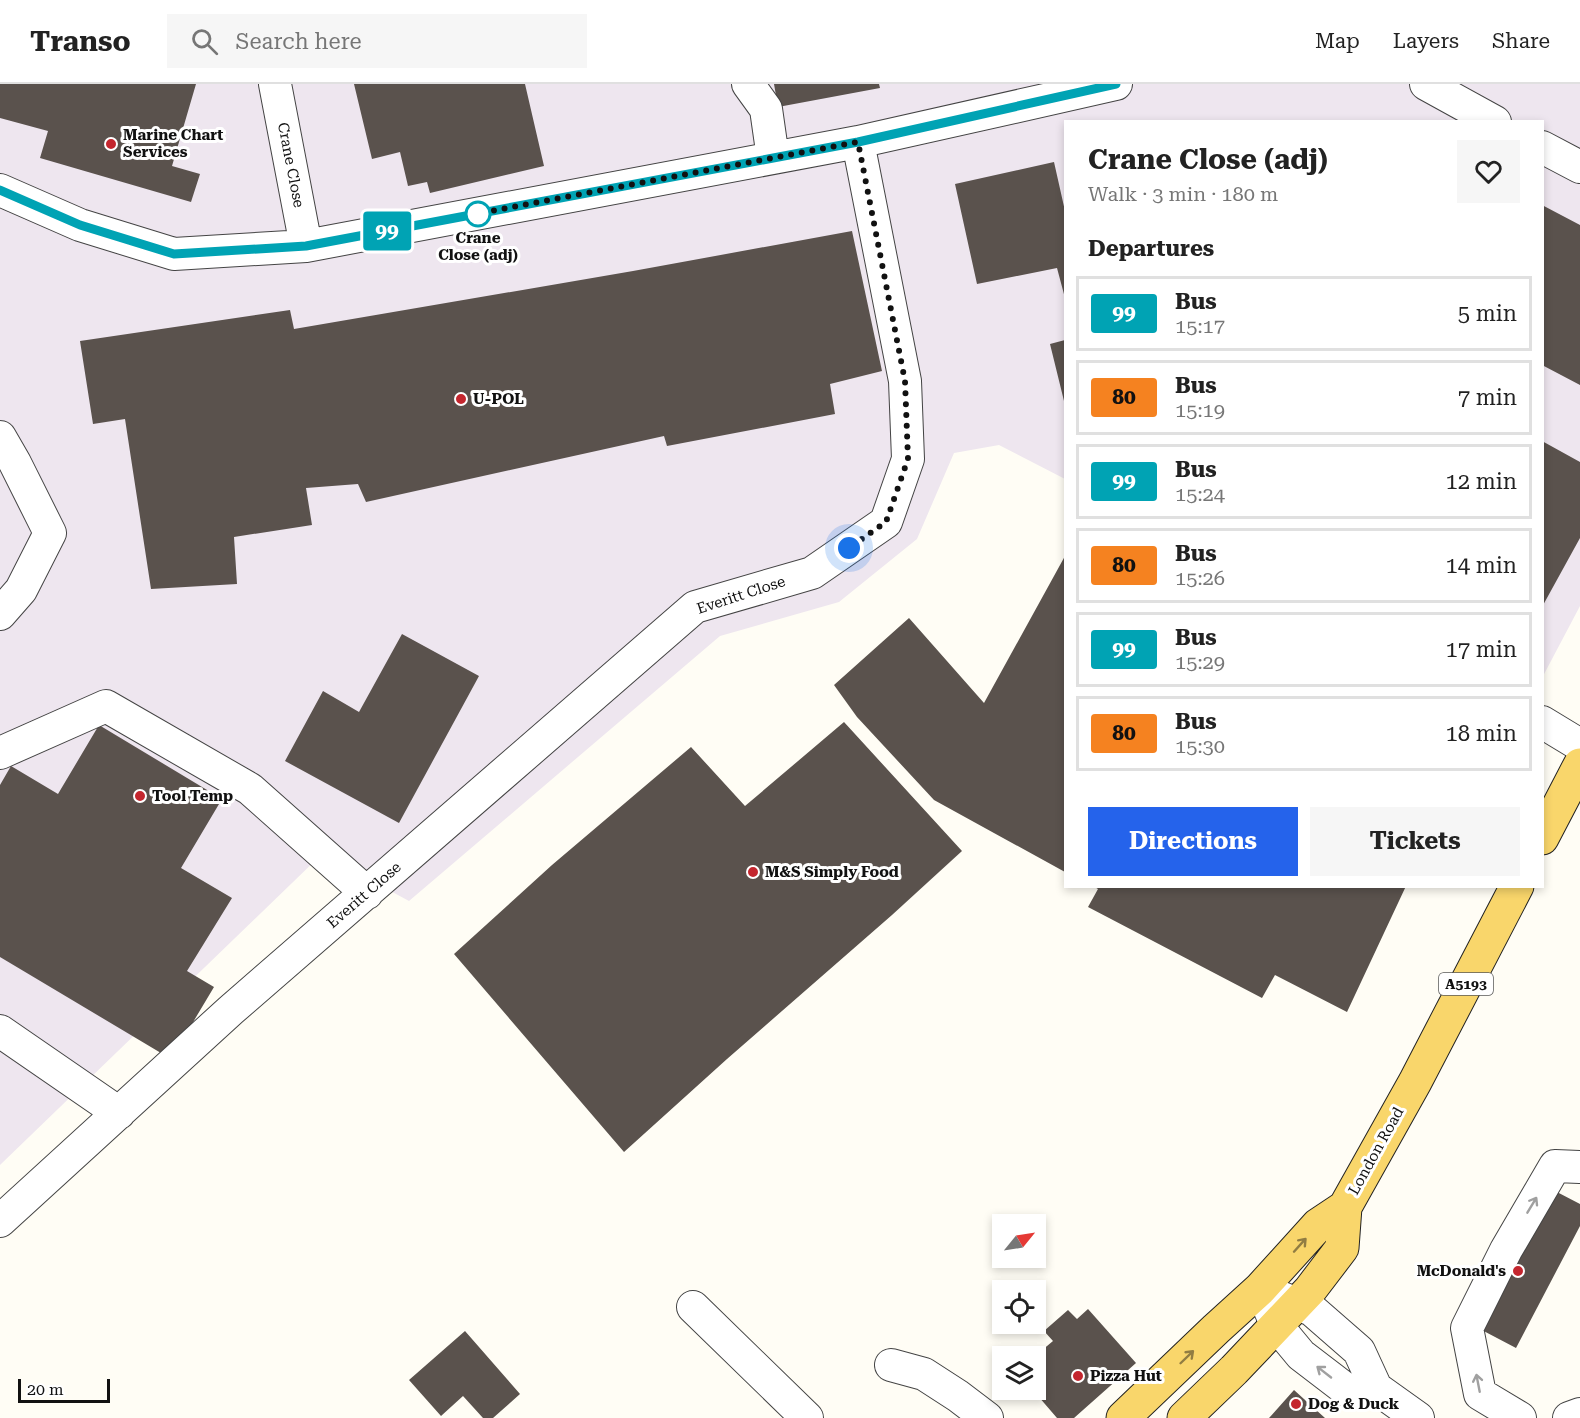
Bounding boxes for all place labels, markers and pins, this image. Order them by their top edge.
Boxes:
place label: Marine Chart Services [123,126,223,161]
marker: Marine Chart Services [104,137,118,151]
marker: Crane Close (adj) [465,201,491,227]
place label: Crane Close (adj) [438,229,518,264]
place label: U-POL [473,390,524,408]
marker: U-POL [454,392,468,406]
place label: Tool Temp [152,787,233,805]
marker: Tool Temp [133,789,147,803]
place label: M&S Simply Food [765,863,899,881]
marker: M&S Simply Food [746,865,760,879]
place label: McDonald's [1417,1262,1506,1280]
marker: McDonald's [1511,1264,1525,1278]
place label: Pizza Hut [1090,1367,1162,1385]
marker: Pizza Hut [1071,1369,1085,1383]
place label: Dog & Duck [1308,1395,1400,1413]
marker: Dog & Duck [1289,1397,1303,1411]

